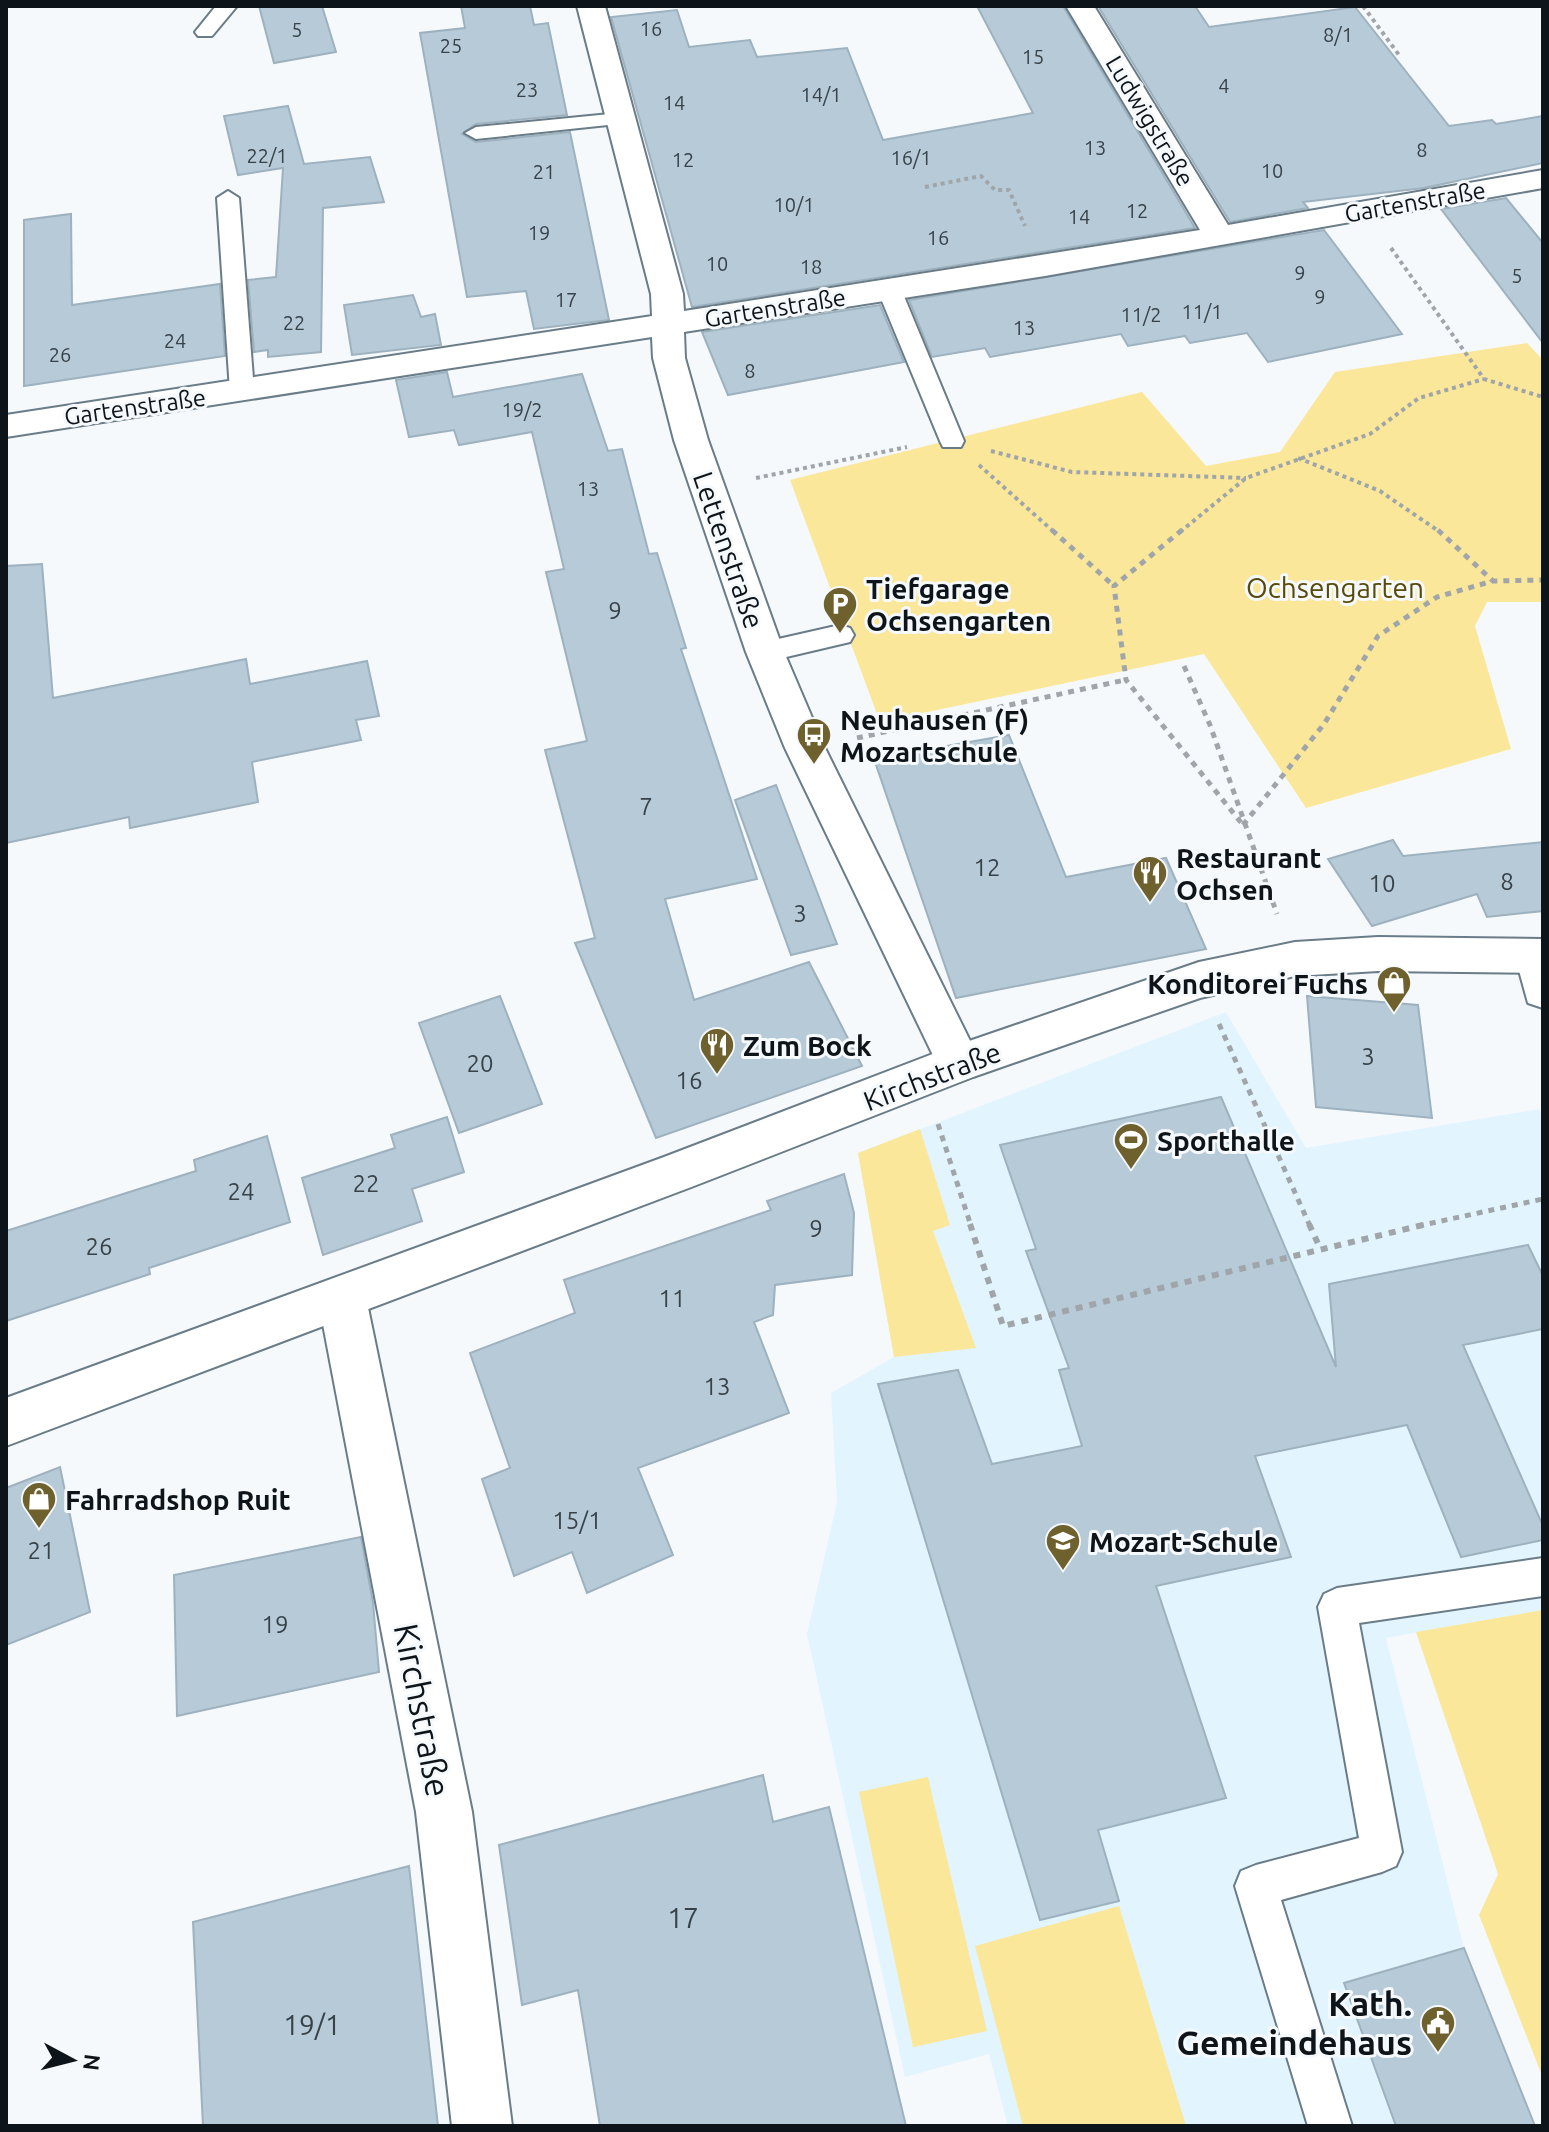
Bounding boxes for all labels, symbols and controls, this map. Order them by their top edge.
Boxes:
house number: 16 [640,17,662,40]
house number: 5 [291,18,303,41]
house number: 8/1 [1323,23,1353,46]
house number: 25 [440,34,462,57]
house number: 15 [1022,45,1044,68]
street label: Ludwigstraße [1101,51,1199,191]
house number: 4 [1218,74,1230,97]
house number: 23 [516,78,538,101]
house number: 14/1 [800,83,842,106]
house number: 14 [663,91,685,114]
house number: 13 [1084,136,1106,159]
house number: 8 [1416,138,1428,161]
house number: 22/1 [246,144,288,167]
house number: 16/1 [890,146,932,169]
house number: 12 [672,148,694,171]
house number: 10 [1261,159,1283,182]
house number: 21 [533,160,555,183]
street label: Gartenstraße [1342,176,1488,228]
house number: 10/1 [773,193,815,216]
house number: 12 [1126,199,1148,222]
house number: 14 [1068,205,1090,228]
house number: 19 [528,221,550,244]
house number: 16 [927,226,949,249]
house number: 10 [706,252,728,275]
house number: 18 [800,255,822,278]
house number: 9 [1294,261,1306,284]
house number: 5 [1511,264,1523,287]
street label: Gartenstraße [702,284,848,332]
house number: 9 [1314,285,1326,308]
house number: 17 [555,288,577,311]
house number: 11/1 [1181,300,1223,323]
house number: 11/2 [1120,303,1162,326]
house number: 22 [283,311,305,334]
house number: 13 [1013,316,1035,339]
house number: 24 [164,329,186,352]
house number: 26 [49,343,71,366]
house number: 8 [744,359,756,382]
street label: Gartenstraße [62,384,208,430]
house number: 19/2 [501,398,543,421]
street label: Lettenstraße [688,468,770,632]
house number: 13 [577,477,599,500]
park label: Ochsengarten [1246,572,1424,603]
place label: Tiefgarage Ochsengarten [866,573,1051,636]
parking icon: Tiefgarage Ochsengarten [821,585,859,635]
house number: 9 [608,597,622,624]
place label: Neuhausen (F) Mozartschule [840,704,1029,767]
bus stop icon: Neuhausen (F) Mozartschule [795,716,833,766]
house number: 7 [639,793,653,820]
place label: Restaurant Ochsen [1176,842,1321,905]
house number: 12 [973,854,1001,881]
restaurant icon: Restaurant Ochsen [1131,854,1169,904]
house number: 8 [1500,868,1514,895]
house number: 10 [1368,870,1396,897]
house number: 3 [793,900,807,927]
shop icon: Konditorei Fuchs [1375,964,1413,1014]
place label: Konditorei Fuchs [1147,968,1368,999]
restaurant icon: Zum Bock [698,1026,736,1076]
place label: Zum Bock [743,1030,872,1061]
street label: Kirchstraße [859,1036,1005,1116]
house number: 3 [1361,1043,1375,1070]
house number: 20 [466,1050,494,1077]
house number: 16 [675,1067,703,1094]
sports icon: Sporthalle [1112,1121,1150,1171]
place label: Sporthalle [1157,1125,1295,1156]
house number: 22 [352,1170,380,1197]
house number: 24 [227,1178,255,1205]
house number: 9 [809,1215,823,1242]
house number: 26 [85,1233,113,1260]
house number: 11 [658,1285,686,1312]
house number: 13 [703,1373,731,1400]
shop icon: Fahrradshop Ruit [20,1480,58,1530]
place label: Fahrradshop Ruit [65,1484,291,1515]
house number: 15/1 [552,1507,602,1534]
school or university icon: Mozart-Schule [1044,1522,1082,1572]
place label: Mozart-Schule [1089,1526,1278,1557]
house number: 21 [27,1537,55,1564]
house number: 19 [261,1611,289,1638]
street label: Kirchstraße [388,1620,458,1800]
house number: 17 [667,1902,699,1933]
place label: Kath. Gemeindehaus [1176,1984,1412,2061]
public building icon: Kath. Gemeindehaus [1419,2004,1457,2054]
house number: 19/1 [283,2009,341,2040]
north arrow [32,2020,112,2100]
text: N [79,2053,106,2072]

